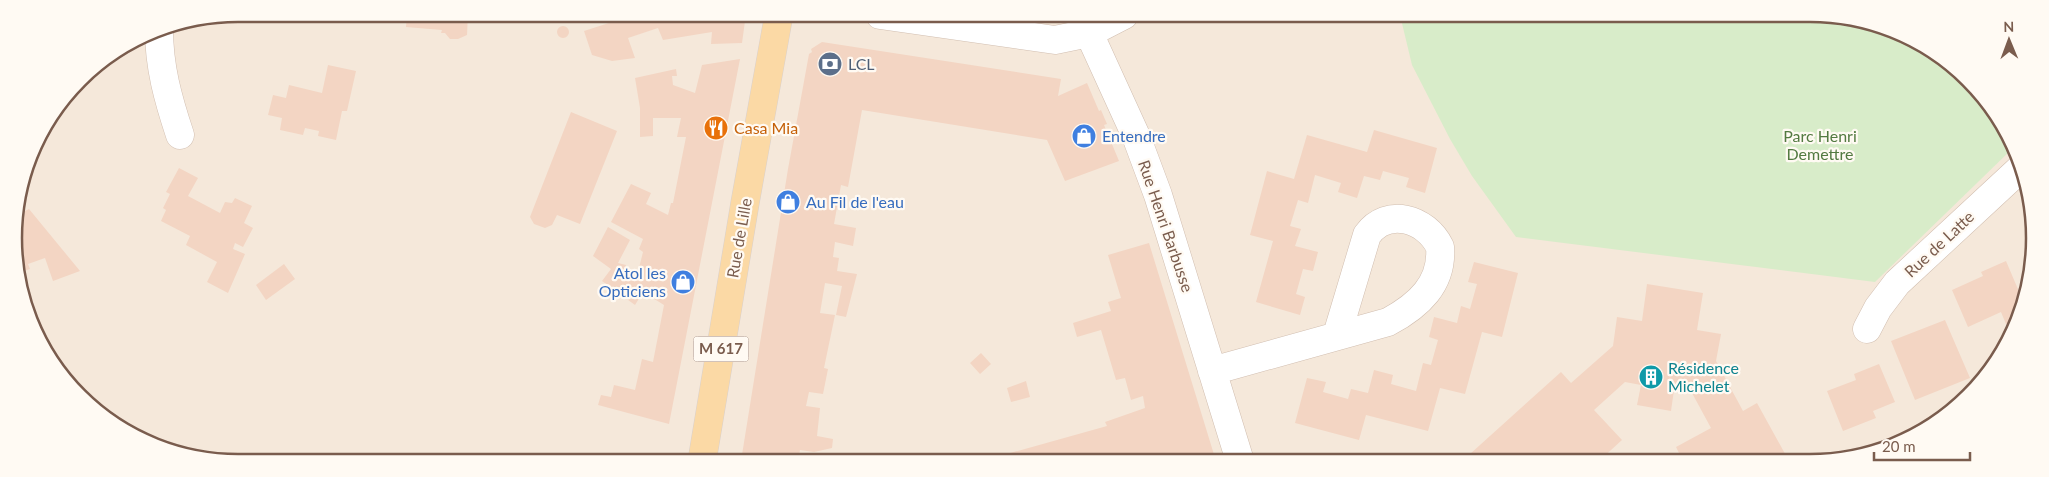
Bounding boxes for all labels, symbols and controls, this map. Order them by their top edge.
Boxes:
north arrow [1984,15,2034,65]
text: N [2003,18,2014,35]
bank icon: LCL [817,51,843,77]
place label: LCL [848,54,875,73]
restaurant icon: Casa Mia [703,115,729,141]
place label: Casa Mia [734,118,798,137]
shop icon: Entendre [1071,123,1097,149]
place label: Entendre [1102,126,1166,145]
park label: Parc Henri Demettre [1783,126,1857,163]
street label: Rue Henri Barbusse [1135,157,1198,294]
shop icon: Au Fil de l'eau [775,189,801,215]
place label: Au Fil de l'eau [806,192,904,211]
street label: Rue de Lille [722,197,755,279]
street label: Rue de Latte [1900,207,1977,281]
place label: Atol les Opticiens [599,263,666,300]
shop icon: Atol les Opticiens [670,269,696,295]
road number: M 617 [694,336,748,362]
place label: Résidence Michelet [1668,358,1739,395]
building icon: Résidence Michelet [1638,364,1664,390]
scale bar [1874,430,1970,462]
text: 20 m [1882,437,1916,455]

